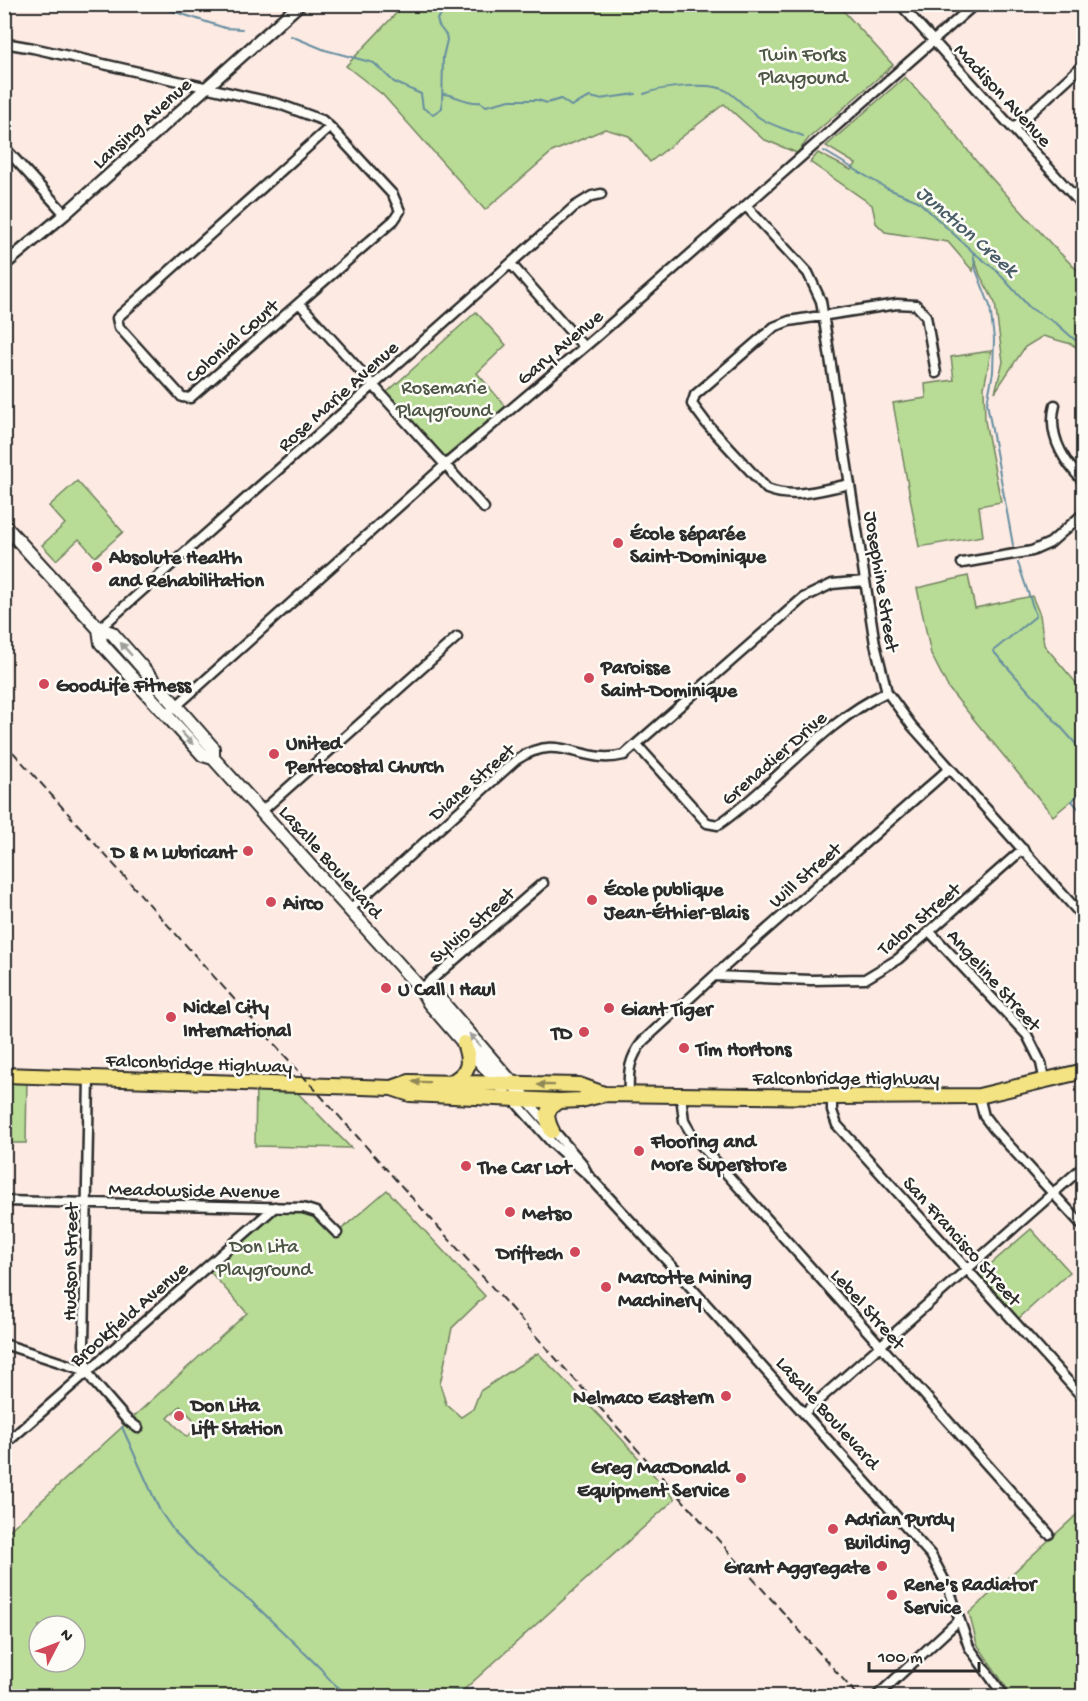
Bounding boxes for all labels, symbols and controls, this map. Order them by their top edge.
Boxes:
street label: Madison Avenue [948,40,1056,153]
park label: Twin Forks Playgound [758,45,850,91]
street label: Lansing Avenue [89,74,198,175]
water label: Junction Creek [910,182,1024,285]
street label: Colonial Court [182,295,286,389]
street label: Gary Avenue [513,306,610,391]
street label: Rose Marie Avenue [274,337,405,458]
park label: Rosemarie Playground [395,378,494,424]
street label: Josephine Street [857,510,902,655]
place label: École séparée Saint-Dominique [630,523,767,570]
marker: École séparée Saint-Dominique [611,536,625,550]
place label: Absolute Health and Rehabilitation [108,548,264,594]
marker: Absolute Health and Rehabilitation [90,560,104,574]
one-way arrow [120,642,133,657]
place label: Paroisse Saint-Dominique [600,658,738,704]
marker: Paroisse Saint-Dominique [582,671,596,685]
place label: GoodLife Fitness [56,676,193,699]
marker: GoodLife Fitness [37,677,51,691]
street label: Grenadier Drive [718,707,833,812]
one-way arrow [180,731,194,746]
place label: United Pentecostal Church [285,734,444,780]
street label: Diane Street [424,739,522,829]
marker: United Pentecostal Church [267,747,281,761]
street label: Lasalle Boulevard [273,802,388,926]
street label: Will Street [765,838,849,914]
place label: D & M Lubricant [109,843,238,866]
marker: D & M Lubricant [241,844,255,858]
street label: Talon Street [873,878,968,963]
place label: École publique Jean-Éthier-Blais [603,879,750,926]
street label: Sylvio Street [426,882,522,970]
marker: École publique Jean-Éthier-Blais [585,893,599,907]
place label: Airco [282,894,324,917]
marker: Airco [264,895,278,909]
street label: Angeline Street [940,925,1046,1039]
place label: U Call I Haul [398,980,496,1003]
marker: U Call I Haul [379,981,393,995]
place label: Nickel City International [183,998,292,1044]
place label: Giant Tiger [621,1000,714,1023]
marker: Giant Tiger [602,1001,616,1015]
marker: Nickel City International [164,1010,178,1024]
place label: TD [549,1024,573,1047]
marker: TD [577,1025,591,1039]
one-way arrow [469,1033,483,1047]
place label: Tim Hortons [694,1040,793,1063]
marker: Tim Hortons [677,1041,691,1055]
street label: Falconbridge Highway [104,1051,293,1080]
street label: Falconbridge Highway [752,1069,940,1092]
one-way arrow [411,1077,430,1087]
one-way arrow [537,1080,556,1089]
place label: Flooring and More Superstore [650,1132,787,1178]
marker: Flooring and More Superstore [632,1144,646,1158]
place label: The Car Lot [476,1158,573,1181]
marker: The Car Lot [459,1159,473,1173]
street label: San Francisco Street [896,1173,1026,1313]
street label: Meadowside Avenue [108,1180,281,1206]
street label: Hudson Street [60,1201,85,1321]
place label: Metso [522,1204,573,1227]
marker: Metso [503,1205,517,1219]
park label: Don Lita Playground [215,1237,314,1283]
place label: Driftech [494,1244,563,1267]
marker: Driftech [568,1245,582,1259]
street label: Brookfield Avenue [66,1258,194,1374]
street label: Lebel Street [824,1265,910,1357]
place label: Marcotte Mining Machinery [618,1268,752,1314]
marker: Marcotte Mining Machinery [599,1280,613,1294]
street label: Lasalle Boulevard [770,1353,885,1477]
place label: Nelmaco Eastern [573,1388,714,1411]
marker: Nelmaco Eastern [719,1389,733,1403]
place label: Don Lita Lift Station [189,1396,283,1442]
marker: Don Lita Lift Station [172,1409,186,1423]
place label: Greg MacDonald Equipment Service [577,1458,731,1504]
marker: Greg MacDonald Equipment Service [734,1471,748,1485]
place label: Adrian Purdy Building [844,1510,954,1556]
marker: Adrian Purdy Building [826,1522,840,1536]
place label: Grant Aggregate [724,1558,871,1581]
marker: Grant Aggregate [875,1559,889,1573]
place label: Rene's Radiator Service [903,1575,1038,1621]
marker: Rene's Radiator Service [885,1588,899,1602]
north arrow [27,1614,87,1674]
text: N [55,1626,76,1647]
scale bar [869,1635,978,1673]
text: 100 m [877,1648,923,1669]

